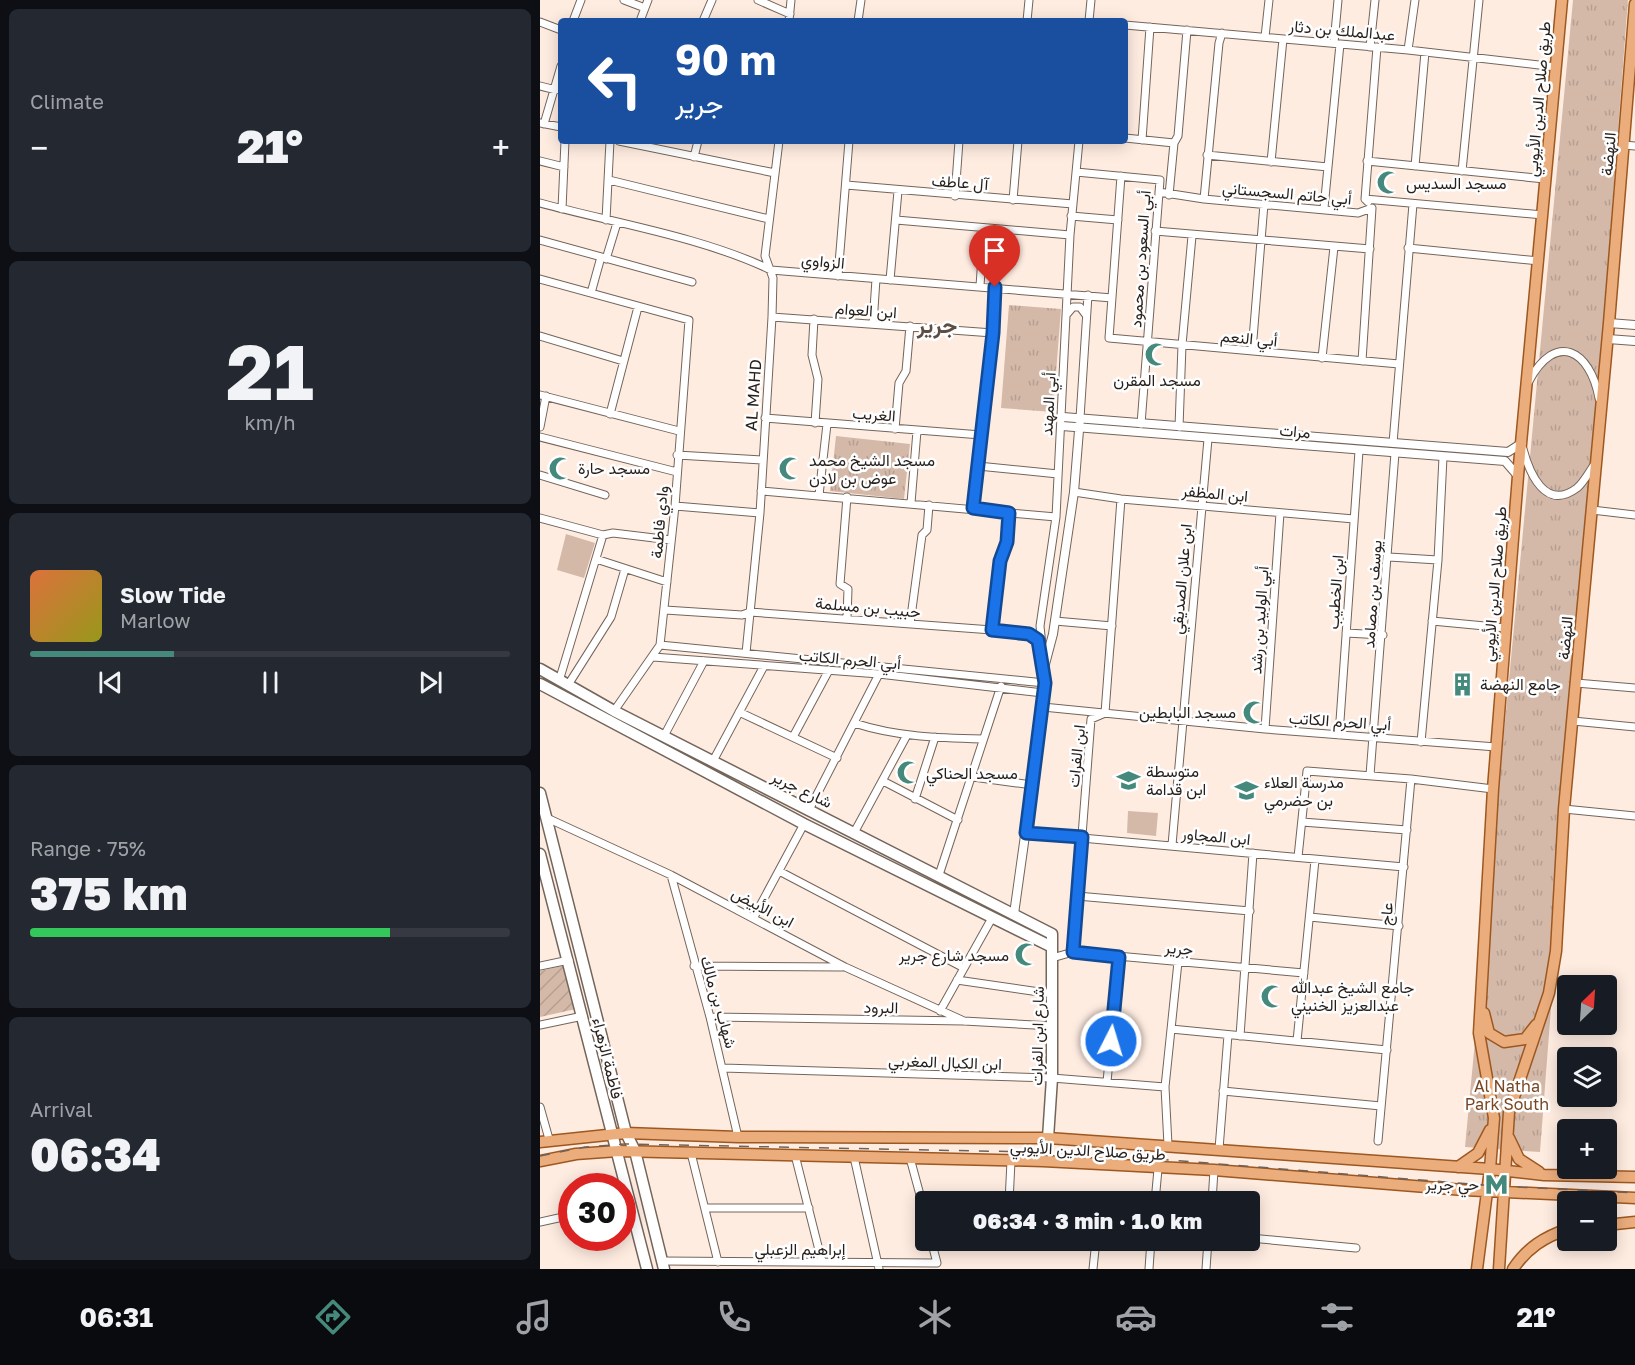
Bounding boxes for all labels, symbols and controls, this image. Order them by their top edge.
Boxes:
street label: عبدالملك بن دثار [1287,15,1396,46]
street label: طريق صلاح الدين الأيوبي [1521,20,1559,178]
text: 90 m [675,34,776,84]
icon: left [576,42,654,120]
text: جرير [675,87,723,119]
text: Climate [30,89,104,113]
text: 21° [237,119,303,173]
text: − [30,128,48,167]
text: + [492,128,510,167]
street label: النهضة [1596,131,1621,177]
street label: آل عاطف [931,170,990,194]
mosque icon: مسجد السديس [1375,170,1401,196]
place label: مسجد السديس [1406,173,1507,194]
street label: أبي حاتم السجستاني [1221,177,1353,213]
street label: أبي السعود بن محمود [1125,189,1159,329]
pin [969,225,1020,287]
icon: arrive [978,234,1011,267]
street label: الزواوي [800,249,846,277]
street label: ابن العوام [834,298,898,323]
district label: جرير [916,311,957,339]
text: 21 [226,324,314,417]
street label: أبي النعم [1219,326,1279,354]
mosque icon: مسجد المقرن [1144,342,1170,368]
street label: AL MAHD [741,359,765,431]
place label: مسجد المقرن [1113,370,1201,391]
street label: أبي المهند [1036,371,1064,437]
street label: الغريب [852,403,896,426]
text: km/h [245,410,295,434]
street label: مرات [1278,420,1311,443]
place label: مسجد الشيخ محمد عوض بن لادن [809,450,935,489]
mosque icon: مسجد حارة [547,455,573,481]
mosque icon: مسجد الشيخ محمد عوض بن لادن [778,456,804,482]
place label: مسجد حارة [578,458,650,479]
street label: ابن المظفر [1180,480,1249,507]
street label: وادي فاطمة [646,485,676,560]
street label: طريق صلاح الدين الأيوبي [1477,505,1515,663]
street label: ابن علان الصديقي [1166,523,1200,635]
street label: يوسف بن مصامد [1358,539,1387,649]
street label: ابن الخطيب [1322,554,1349,630]
street label: أبي الوليد بن رشد [1245,565,1277,675]
text: Slow Tide [120,581,226,608]
street label: حبيب بن مسلمة [814,592,922,623]
text: Marlow [120,608,191,632]
street label: النهضة [1553,615,1578,661]
street label: أبي الحرم الكاتب [798,645,902,677]
icon: previous [94,666,127,699]
icon: pause [254,666,287,699]
icon: next [414,666,447,699]
building icon: جامع النهضة [1449,671,1475,697]
place label: جامع النهضة [1480,674,1561,696]
mosque icon: مسجد البابطين [1241,699,1267,725]
place label: مسجد البابطين [1139,702,1236,723]
street label: أبي الحرم الكاتب [1288,707,1392,739]
street label: ابن الفرات [1063,724,1090,789]
mosque icon: مسجد الحناكي [895,760,921,786]
place label: متوسطة ابن قدامة [1146,761,1206,800]
place label: مسجد الحناكي [926,763,1018,787]
street label: شارع جرير [767,765,836,814]
school or university icon: متوسطة ابن قدامة [1115,767,1141,793]
place label: مدرسة العلاء بن حضرمي [1264,772,1344,814]
school or university icon: مدرسة العلاء بن حضرمي [1233,778,1259,804]
street label: ابن المجاور [1180,823,1251,850]
text: Range · 75% [30,836,146,860]
text: 375 km [30,866,188,920]
street label: ابن الأبيض [728,882,798,933]
street label: عاج [1375,902,1399,927]
street label: جرير [1163,937,1194,960]
mosque icon: مسجد شارع جرير [1014,942,1040,968]
place label: مسجد شارع جرير [898,945,1009,967]
street label: شهاب بن مالك [695,954,742,1051]
north arrow [1557,975,1617,1035]
map controls [1557,975,1617,1251]
place label: جامع الشيخ عبدالله عبدالعزيز الخنيني [1291,977,1414,1019]
mosque icon: جامع الشيخ عبدالله عبدالعزيز الخنيني [1260,983,1286,1009]
street label: شارع ابن الفرات [1026,986,1050,1086]
street label: البرود [864,997,898,1018]
position arrow [1079,1009,1143,1073]
street label: فاطمة الزهراء [587,1015,628,1101]
button: layers [1557,1047,1617,1107]
street label: ابن الكيال المغربي [888,1050,1002,1078]
park label: Al Natha Park South [1465,1076,1549,1114]
text: Arrival [30,1097,93,1121]
button: + [1557,1119,1617,1179]
text: 06:34 [30,1127,161,1181]
street label: طريق صلاح الدين الأيوبي [1009,1136,1166,1168]
metro station icon: حي جرير [1484,1171,1510,1197]
speed limit sign: 30 [558,1173,636,1251]
place label: حي جرير [1424,1174,1479,1198]
button: − [1557,1191,1617,1251]
text: 06:34 · 3 min · 1.0 km [973,1207,1202,1234]
street label: إبراهيم الزعبلي [755,1239,846,1263]
icon: directions [312,1296,354,1338]
icon: music [513,1296,555,1338]
icon: phone [713,1296,755,1338]
icon: climate [914,1296,956,1338]
icon: car [1115,1296,1157,1338]
icon: filters [1316,1296,1358,1338]
text: 06:31 [79,1301,153,1333]
text: 21° [1516,1301,1556,1333]

